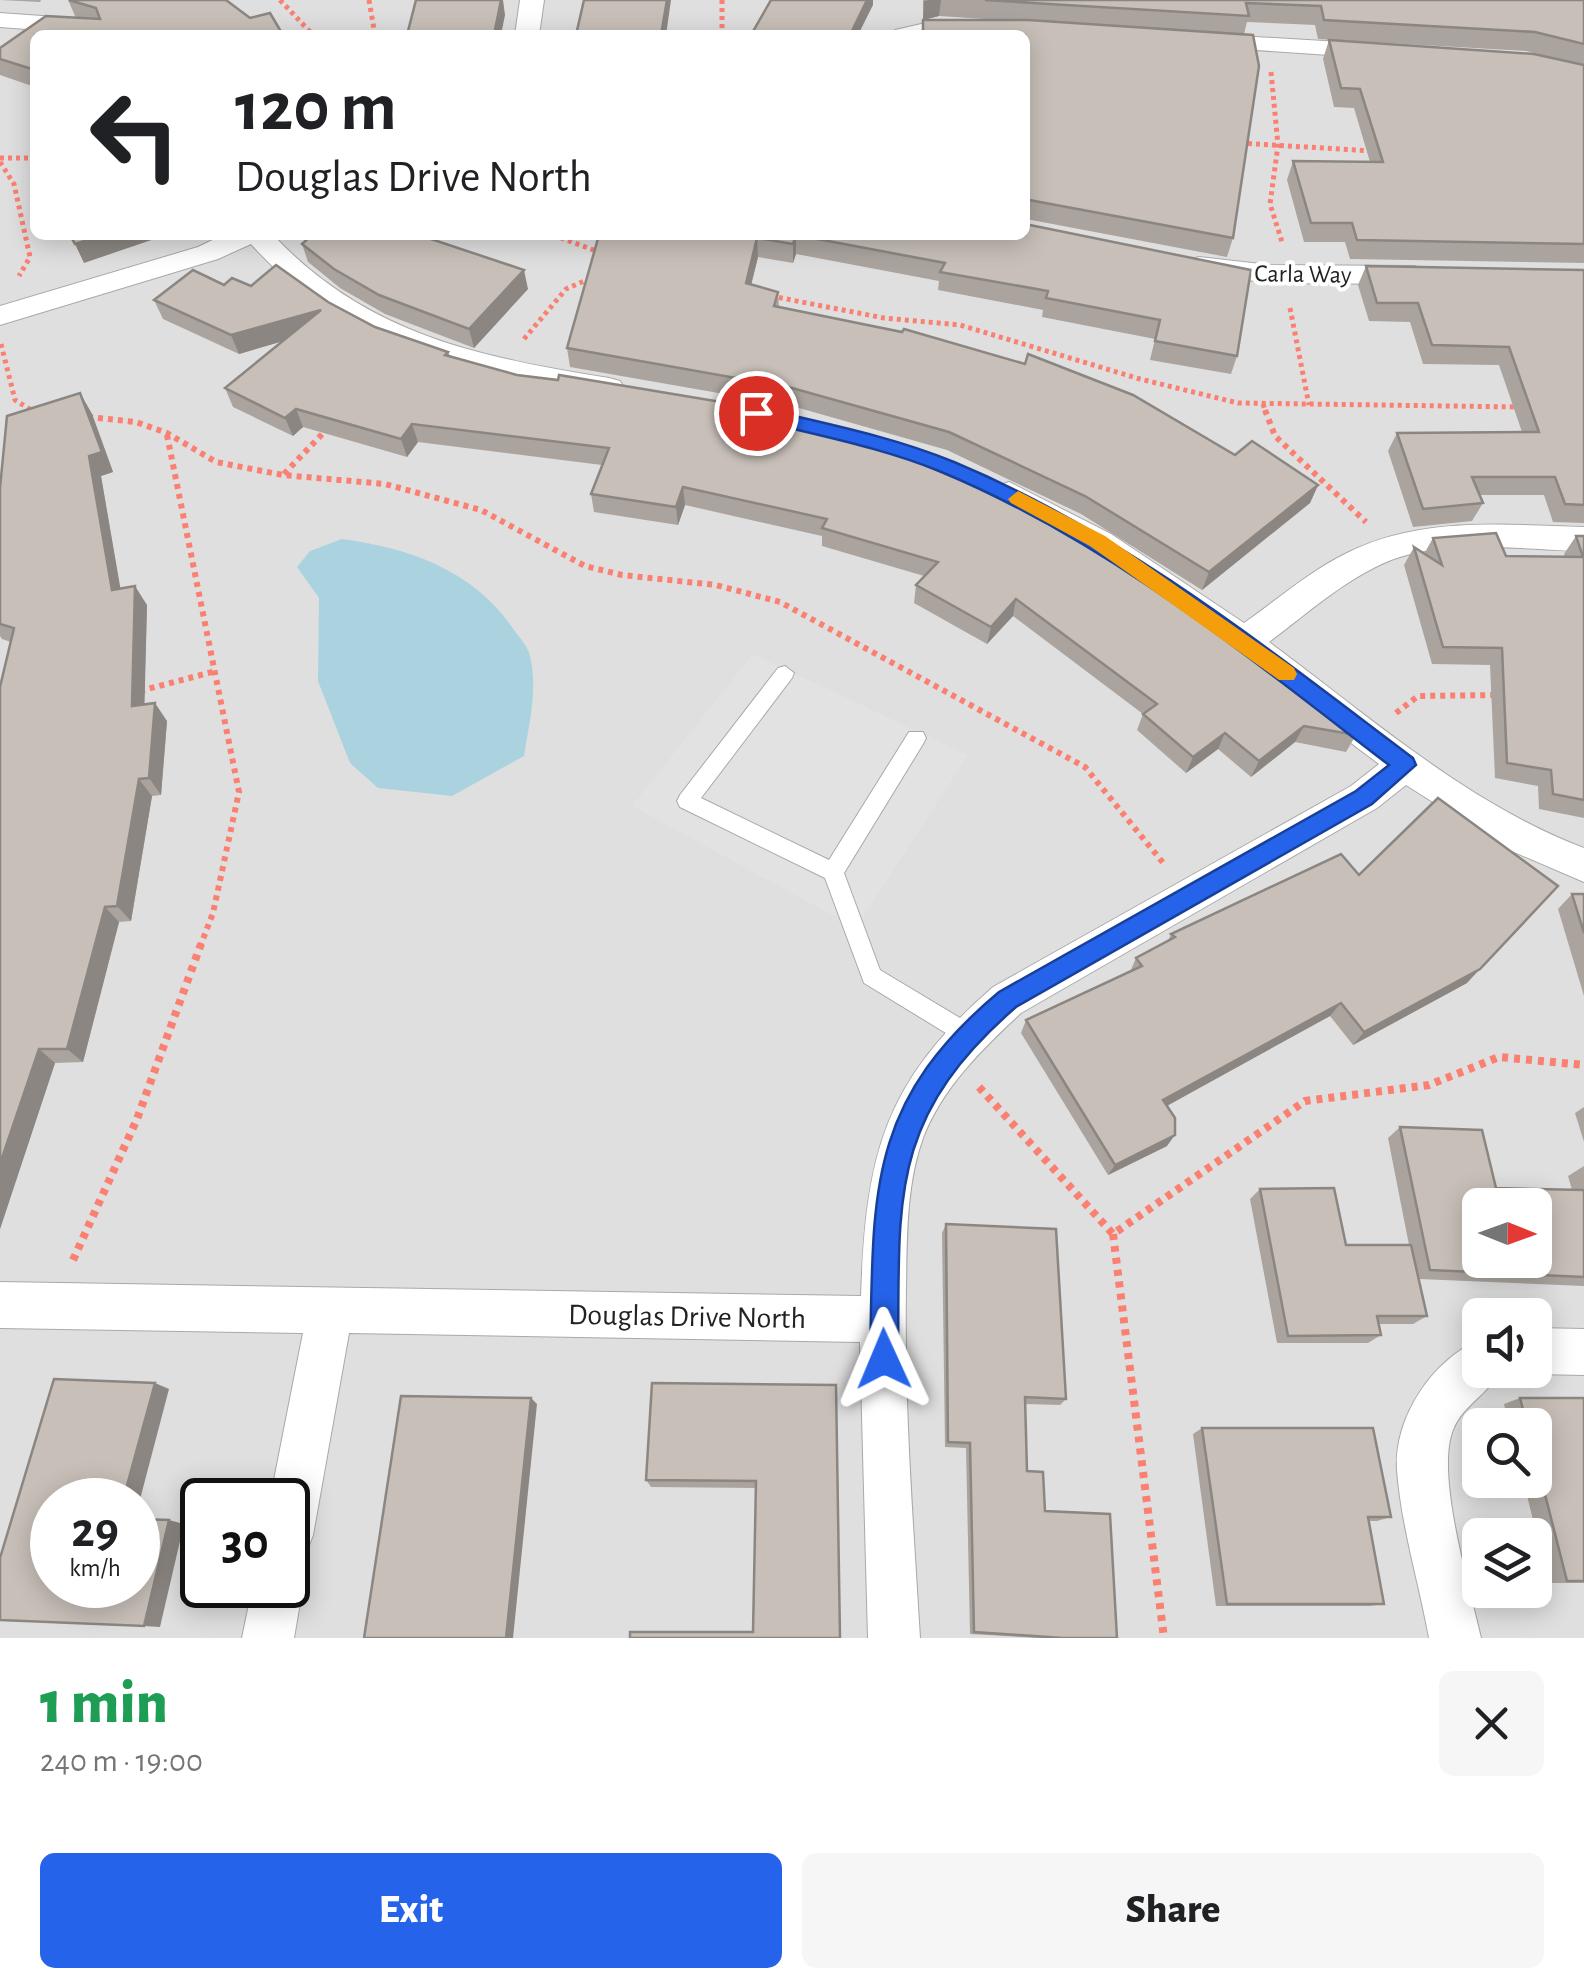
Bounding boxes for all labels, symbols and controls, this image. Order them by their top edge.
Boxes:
icon: left [70,70,200,200]
text: 120 m [235,73,397,143]
text: Douglas Drive North [235,155,592,200]
street label: Carla Way [1254,261,1352,288]
pin [714,371,799,456]
icon: arrive [729,386,784,441]
north arrow [1462,1188,1552,1278]
map controls [1462,1188,1552,1608]
button: sound [1462,1298,1552,1388]
street label: Douglas Drive North [568,1300,806,1334]
position arrow [832,1307,936,1411]
button: search [1462,1408,1552,1498]
speed limit sign: 30 [180,1478,310,1608]
text: 29 [71,1506,119,1556]
button: layers [1462,1518,1552,1608]
text: km/h [69,1556,121,1581]
button: close [1439,1671,1544,1776]
text: 1 min [40,1674,168,1734]
text: 240 m · 19:00 [40,1745,203,1777]
button: Exit [40,1853,782,1968]
button: Share [802,1853,1544,1968]

